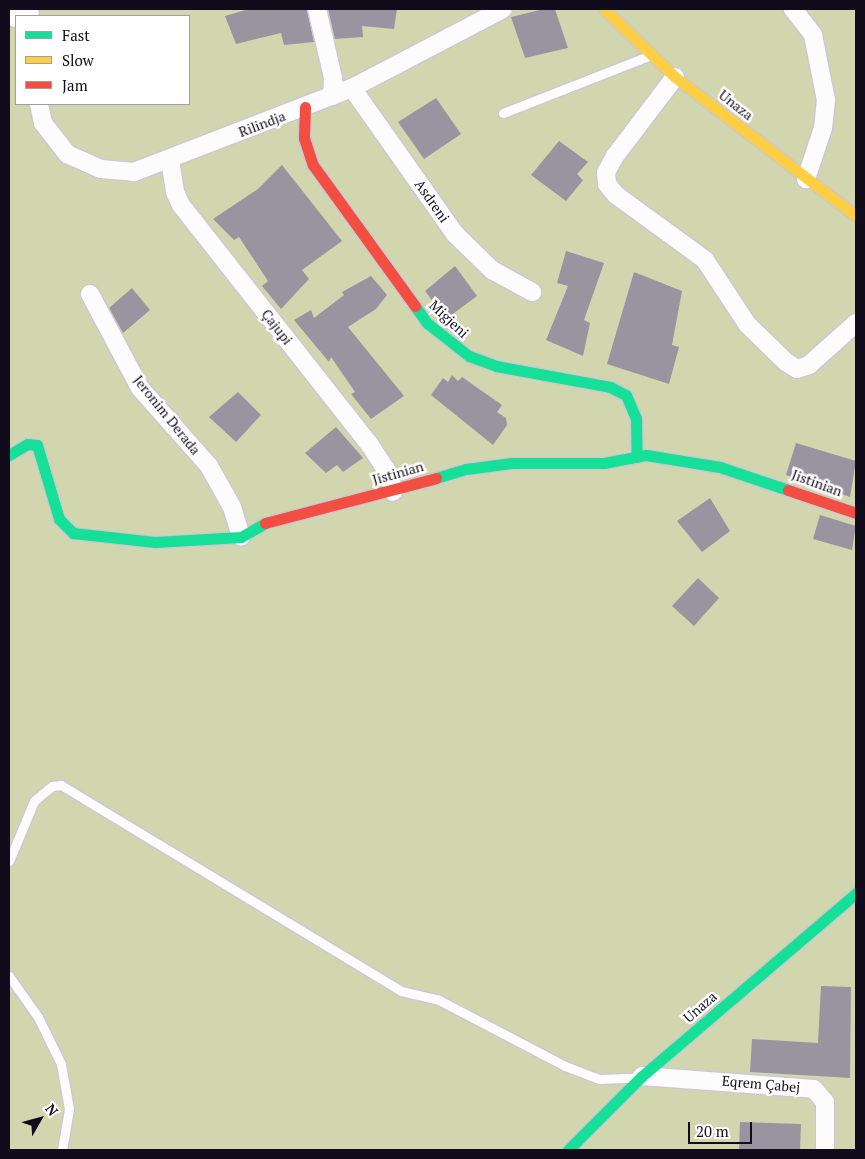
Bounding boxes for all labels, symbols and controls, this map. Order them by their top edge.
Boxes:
legend [15,15,190,105]
text: Fast [62,25,90,45]
text: Slow [62,50,94,70]
text: Jam [62,75,88,95]
street label: Unaza [716,86,756,124]
street label: Rilindja [236,107,288,141]
street label: Asdreni [411,176,453,226]
street label: Migjeni [426,297,472,341]
street label: Çajupi [258,306,296,348]
street label: Jeronim Derada [130,372,204,458]
street label: Jistinian [371,458,425,488]
street label: Jistinian [790,466,844,500]
street label: Unaza [680,988,720,1026]
street label: Eqrem Çabej [721,1072,801,1096]
north arrow [15,1094,65,1144]
text: N [41,1099,63,1119]
scale bar [690,1112,754,1144]
text: 20 m [696,1121,729,1141]

